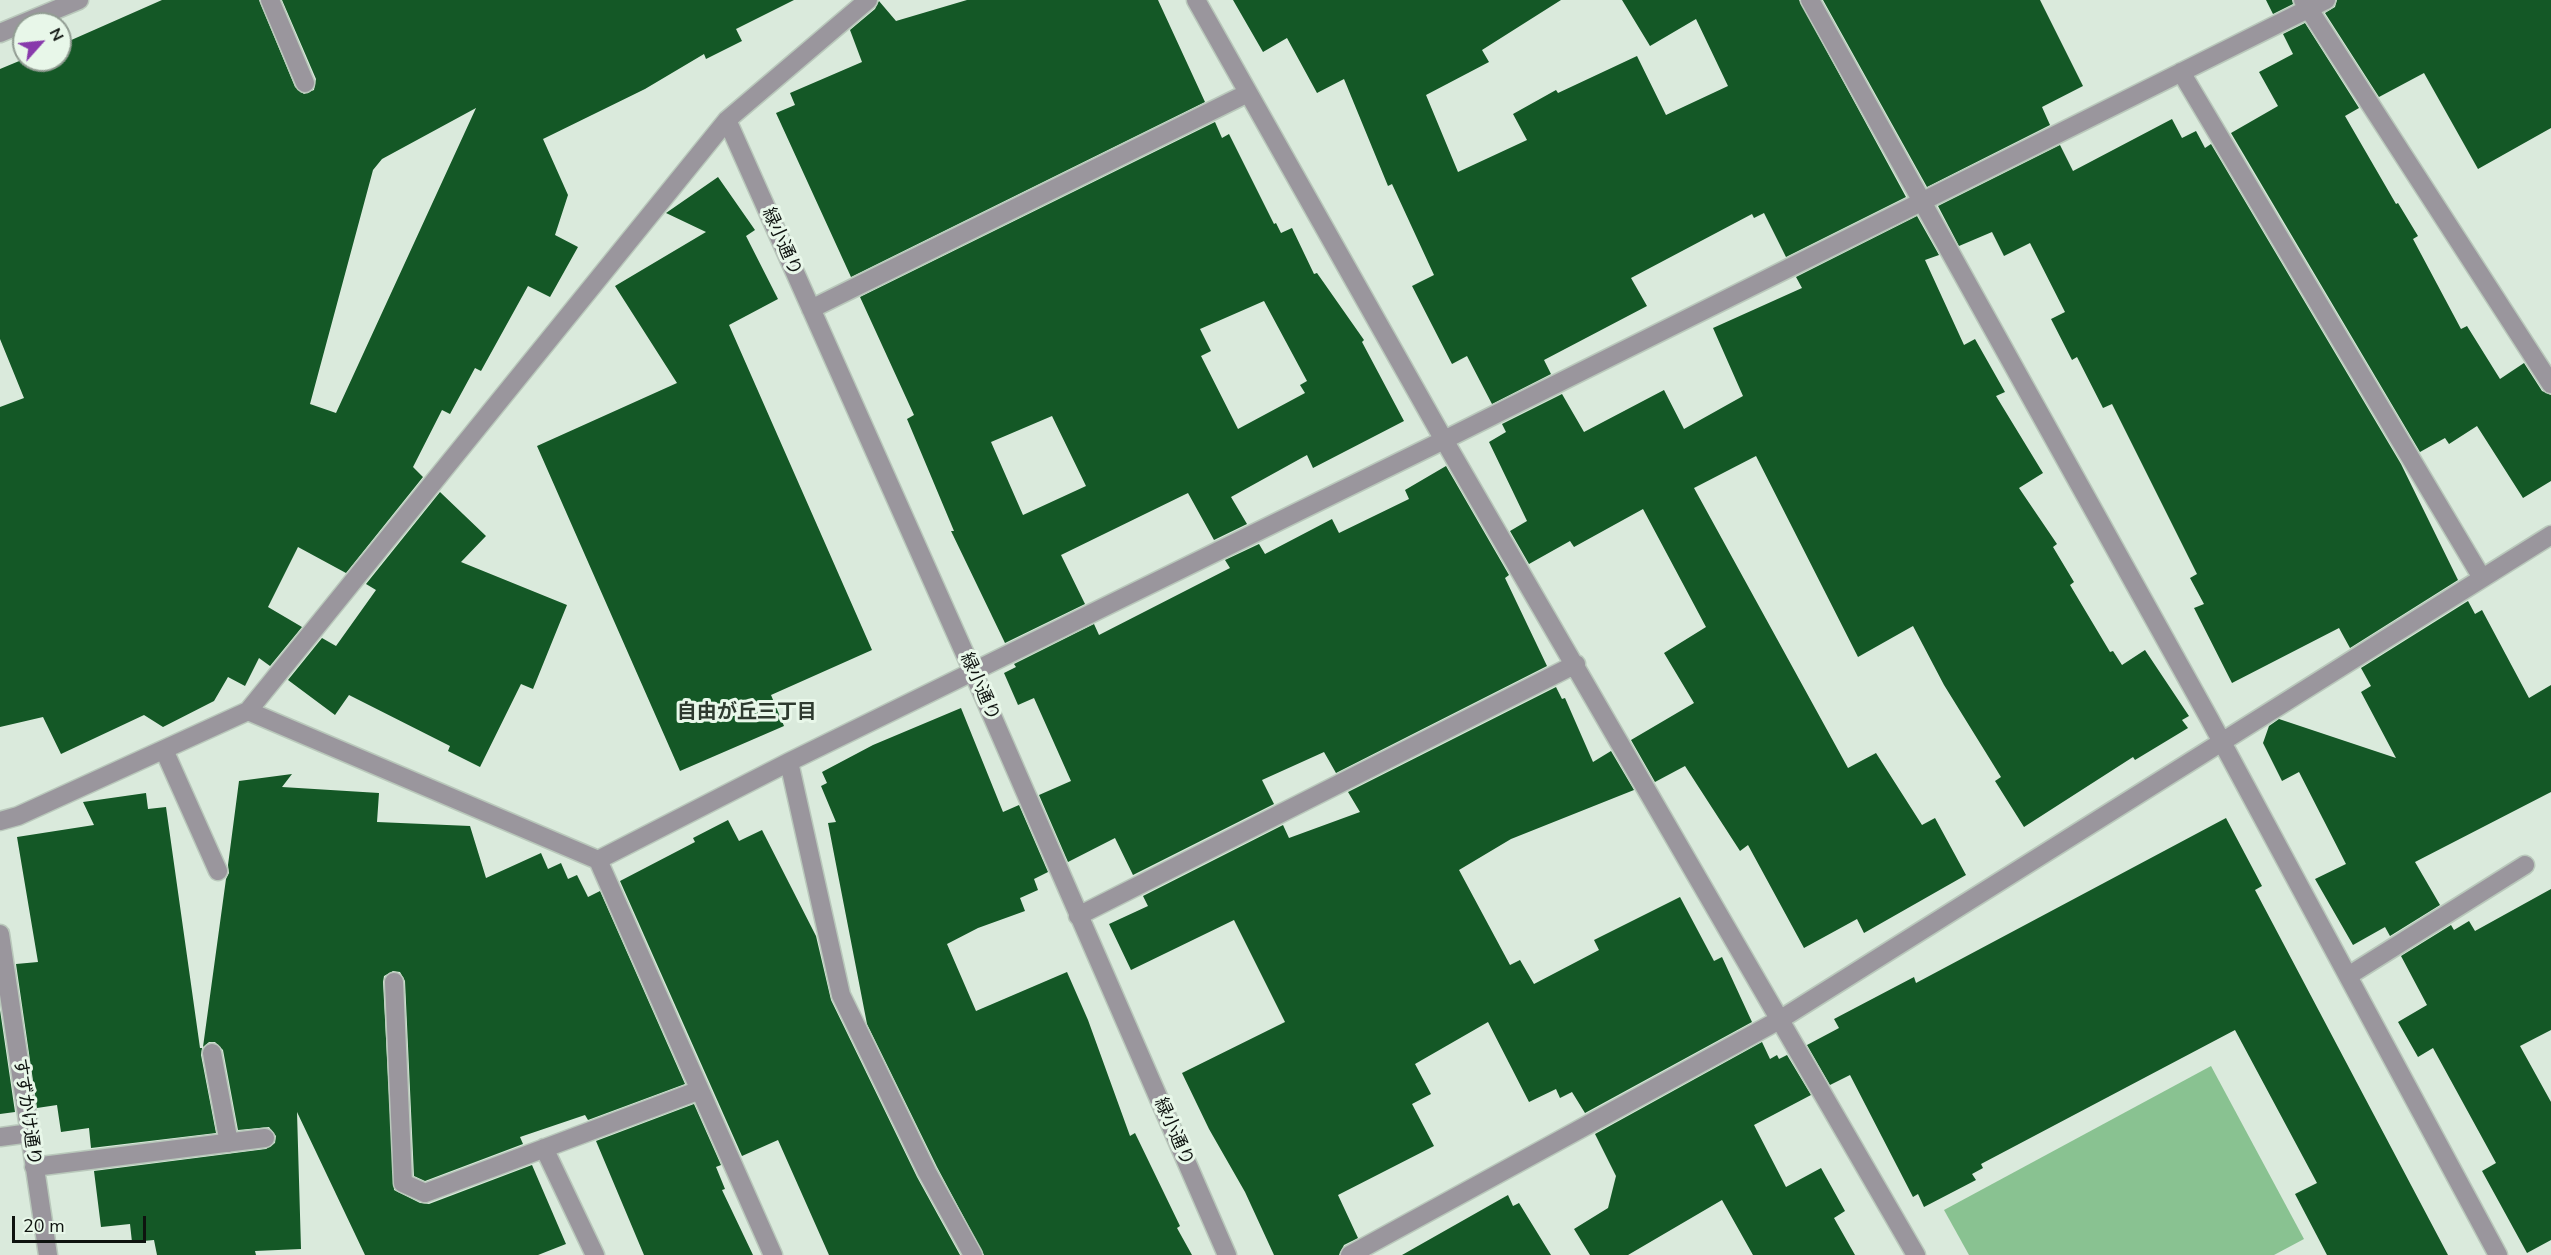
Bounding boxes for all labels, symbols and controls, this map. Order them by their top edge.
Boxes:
north arrow [12,12,72,72]
text: N [44,24,69,45]
street label: 緑小通り [756,205,806,279]
street label: 緑小通り [954,650,1004,724]
district label: 自由が丘三丁目 [677,701,817,725]
street label: すずかけ通り [8,1057,44,1167]
street label: 緑小通り [1148,1095,1198,1169]
scale bar [15,1204,148,1242]
text: 20 m [23,1214,65,1238]

